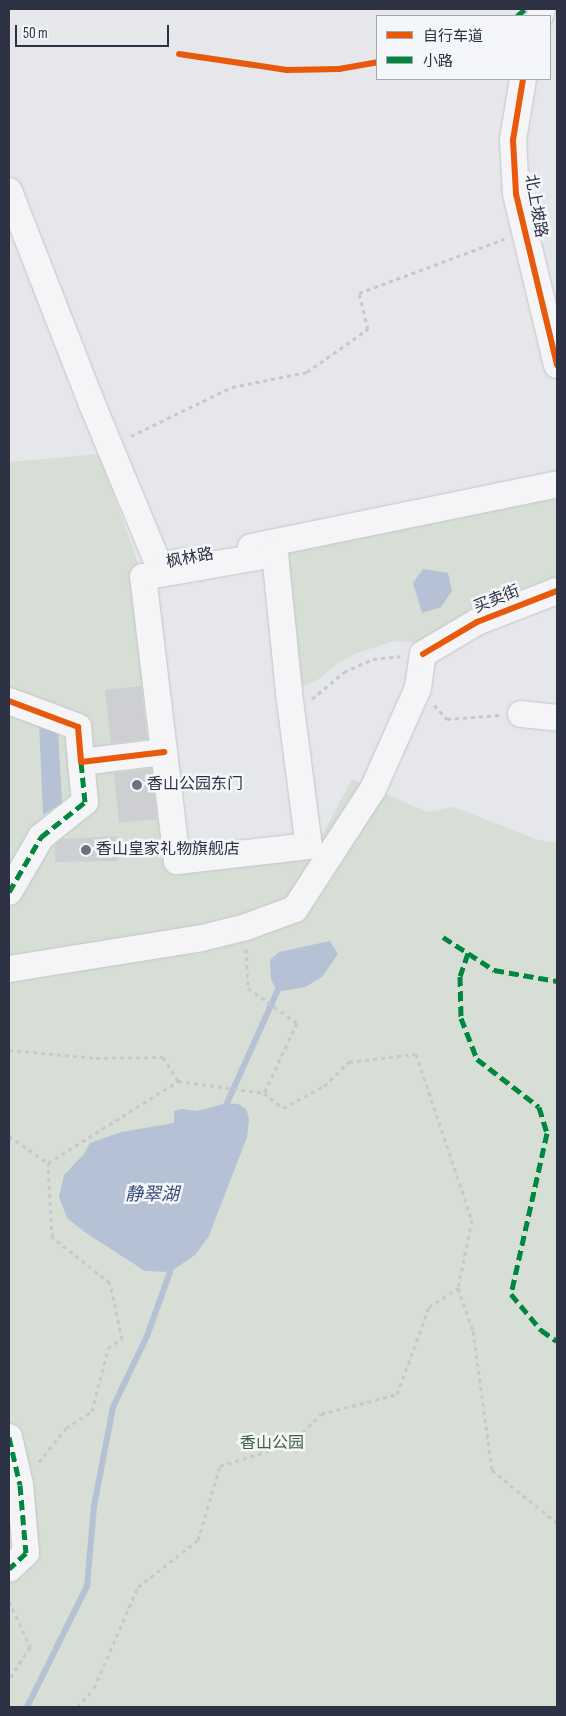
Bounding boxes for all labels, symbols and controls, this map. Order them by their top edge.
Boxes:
scale bar [18,15,171,47]
legend [376,15,551,80]
text: 50 m [23,24,48,43]
text: 自行车道 [423,27,483,46]
text: 小路 [423,52,453,71]
street label: 北上坡路 [520,173,550,239]
street label: 枫林路 [165,545,215,573]
street label: 买卖街 [471,582,523,618]
place label: 香山公园东门 [147,775,243,795]
marker: 香山公园东门 [131,779,143,791]
place label: 香山皇家礼物旗舰店 [96,840,240,860]
marker: 香山皇家礼物旗舰店 [80,844,92,856]
water label: 静翠湖 [125,1184,179,1206]
park label: 香山公园 [240,1434,304,1454]

